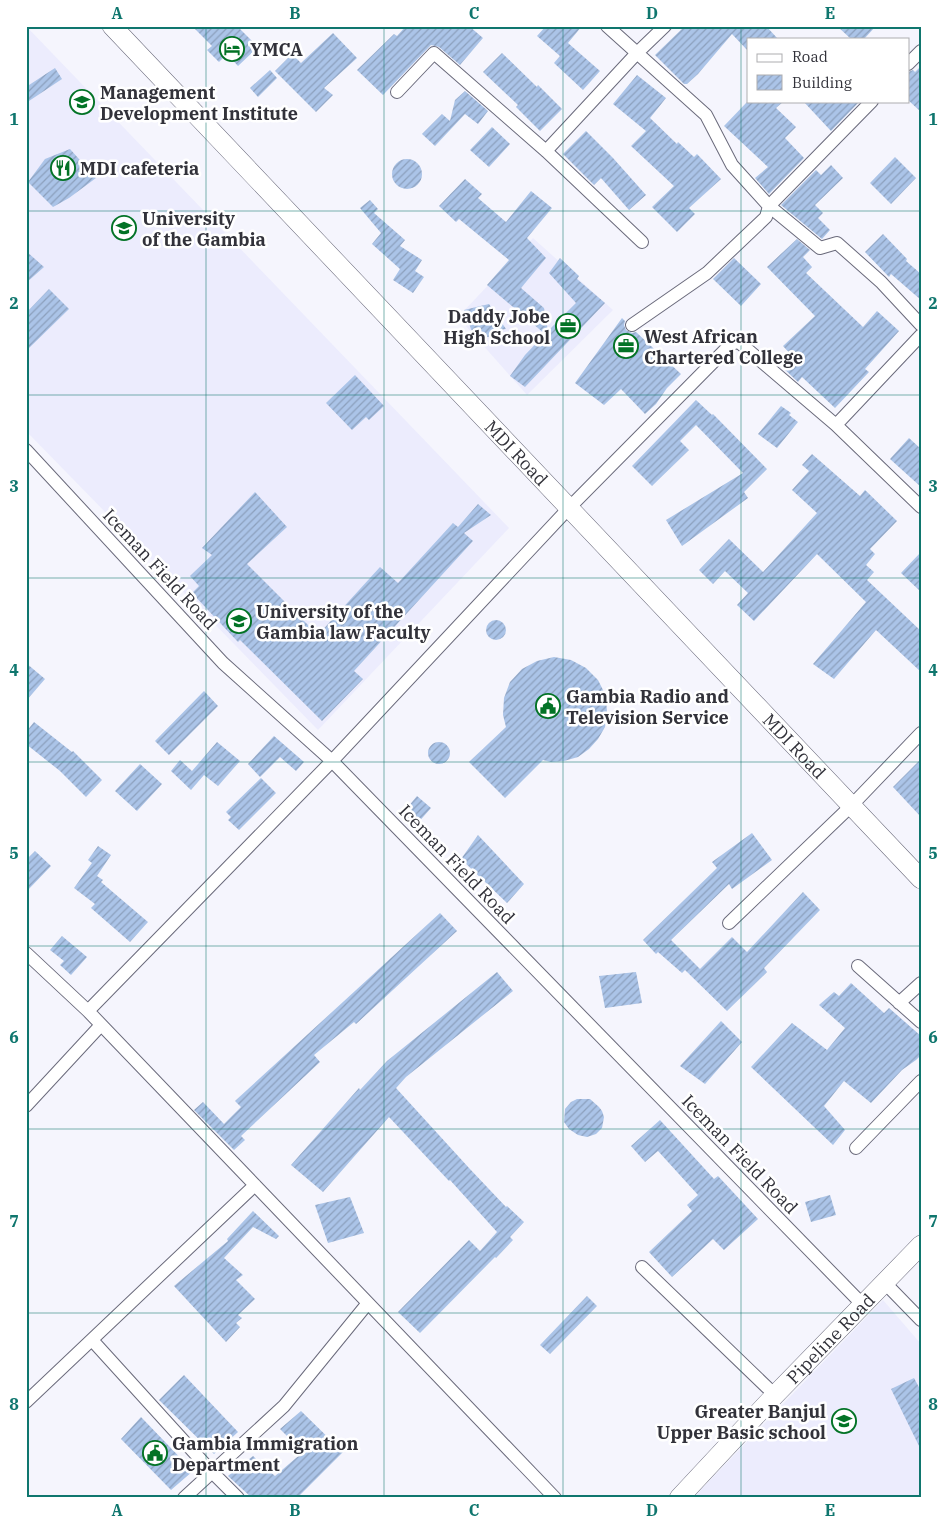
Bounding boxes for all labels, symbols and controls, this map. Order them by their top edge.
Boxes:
text: A [111,3,123,23]
text: B [289,3,301,23]
text: C [469,3,479,23]
text: D [646,3,658,23]
text: E [825,3,835,23]
hotel icon: YMCA [219,36,245,62]
place label: YMCA [250,38,303,61]
legend [747,38,910,102]
text: Road [792,47,828,66]
text: Building [792,73,852,92]
place label: Management Development Institute [100,81,298,125]
school or university icon: Management Development Institute [69,89,95,115]
text: 1 [9,109,19,129]
text: 1 [928,109,938,129]
restaurant icon: MDI cafeteria [50,155,76,181]
place label: MDI cafeteria [80,157,199,180]
place label: University of the Gambia [142,207,266,251]
school or university icon: University of the Gambia [111,215,137,241]
text: 2 [9,293,19,313]
text: 2 [928,293,938,313]
place label: Daddy Jobe High School [443,305,550,349]
office icon: Daddy Jobe High School [555,313,581,339]
place label: West African Chartered College [644,325,803,369]
office icon: West African Chartered College [613,333,639,359]
street label: MDI Road [480,415,553,490]
text: 3 [9,476,19,496]
text: 3 [928,476,938,496]
street label: Iceman Field Road [98,504,222,634]
place label: University of the Gambia law Faculty [256,600,431,644]
school or university icon: University of the Gambia law Faculty [226,608,252,634]
text: 4 [9,660,19,680]
text: 4 [928,660,938,680]
place label: Gambia Radio and Television Service [566,685,729,729]
public building icon: Gambia Radio and Television Service [535,693,561,719]
street label: MDI Road [758,708,831,783]
street label: Iceman Field Road [394,799,520,929]
text: 5 [9,843,19,863]
text: 5 [928,843,938,863]
text: 6 [9,1027,19,1047]
text: 6 [928,1027,938,1047]
street label: Iceman Field Road [677,1089,803,1219]
text: 7 [9,1211,19,1231]
text: 7 [928,1211,938,1231]
street label: Pipeline Road [781,1288,879,1388]
text: 8 [9,1394,19,1414]
text: 8 [928,1394,938,1414]
place label: Greater Banjul Upper Basic school [657,1400,826,1444]
school or university icon: Greater Banjul Upper Basic school [831,1408,857,1434]
place label: Gambia Immigration Department [172,1432,359,1476]
public building icon: Gambia Immigration Department [142,1440,168,1466]
text: A [111,1500,123,1520]
text: B [289,1500,301,1520]
text: C [469,1500,479,1520]
text: D [646,1500,658,1520]
text: E [825,1500,835,1520]

